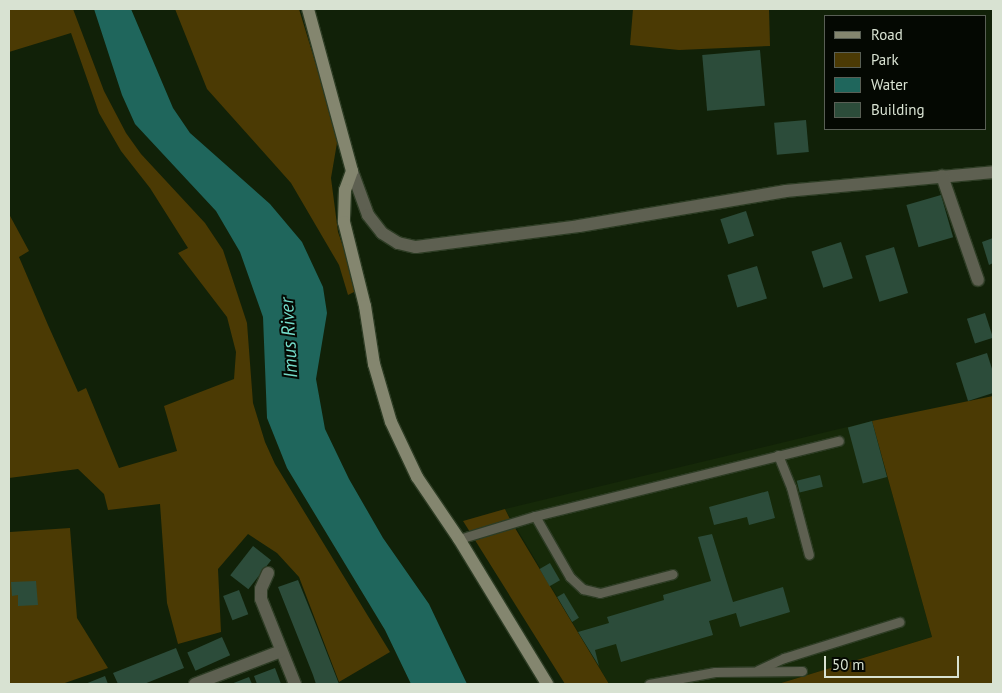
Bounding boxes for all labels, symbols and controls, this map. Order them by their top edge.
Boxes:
legend [824,15,987,130]
text: Road [871,25,903,44]
text: Park [871,50,899,69]
text: Water [871,75,908,94]
text: Building [871,100,925,119]
water label: Imus River [276,297,302,379]
scale bar [827,646,962,678]
text: 50 m [832,655,865,674]

